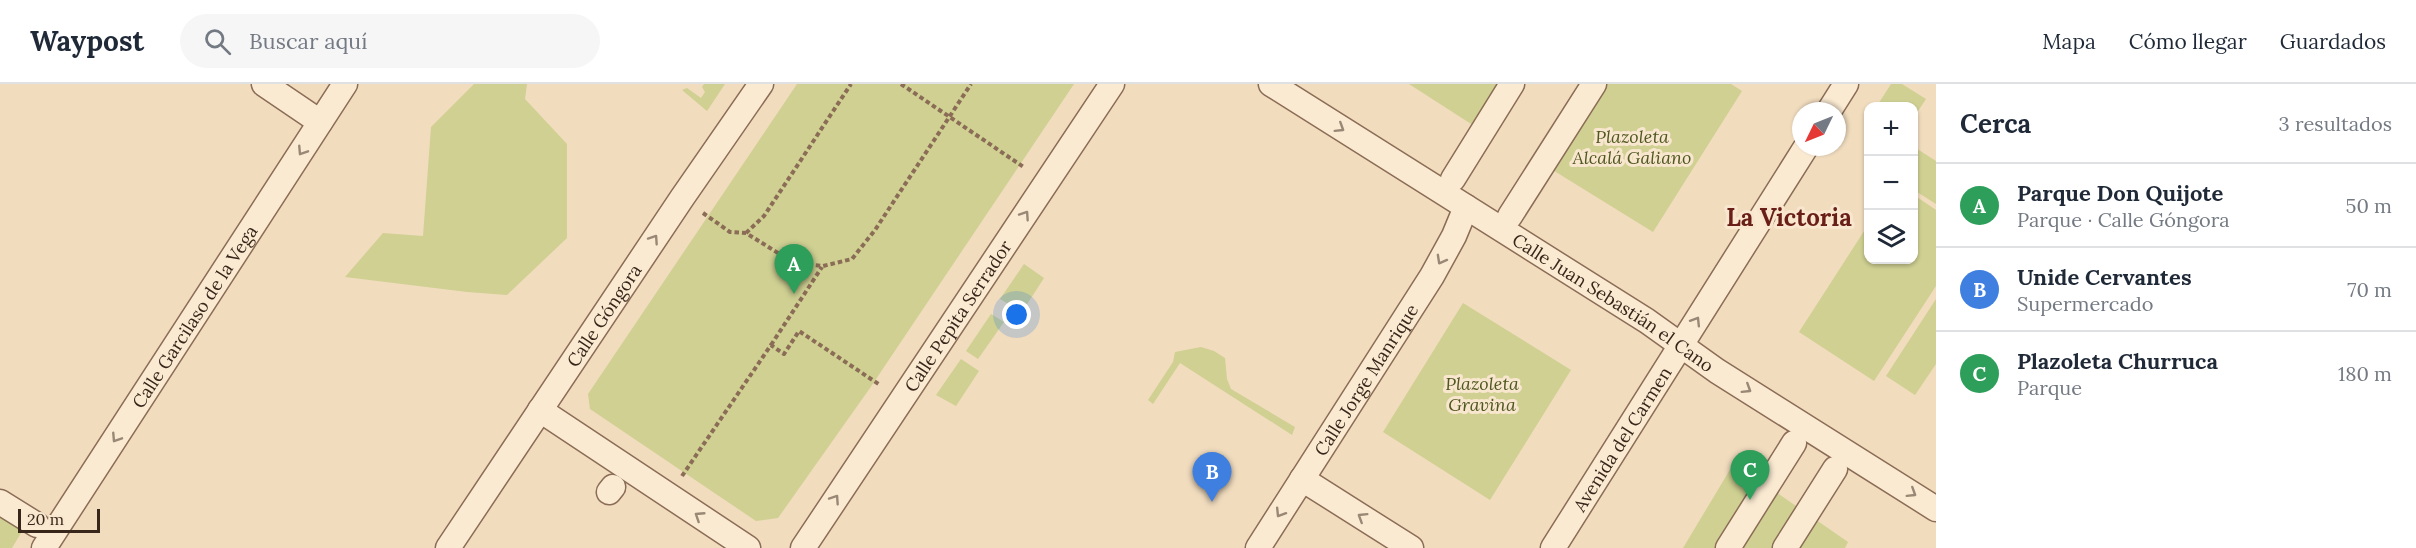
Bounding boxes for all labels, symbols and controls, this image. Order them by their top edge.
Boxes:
search box [180,14,600,68]
text: Waypost [30,23,144,59]
icon: search [201,25,234,58]
text: Buscar aquí [249,27,367,55]
text: Mapa [2042,28,2096,55]
text: Cómo llegar [2129,28,2247,55]
text: Guardados [2280,28,2386,55]
north arrow [1792,102,1846,156]
map controls [1864,102,1918,264]
button: + [1864,102,1918,156]
text: Cerca [1960,107,2031,140]
text: 3 resultados [2279,111,2392,136]
one-way arrow [1334,120,1344,132]
park label: Plazoleta Alcalá Galiano [1571,125,1692,169]
one-way arrow [298,144,309,155]
button: − [1864,156,1918,210]
text: Parque Don Quijote [2017,179,2223,207]
text: A [1973,193,1986,218]
text: 50 m [2346,193,2392,218]
district label: La Victoria [1726,202,1852,233]
text: Parque · Calle Góngora [2017,207,2229,232]
button: layers [1864,210,1918,264]
one-way arrow [1018,211,1029,222]
street label: Calle Garcilaso de la Vega [126,221,262,412]
street label: Calle Juan Sebastián el Cano [1508,228,1719,377]
one-way arrow [647,235,658,246]
street label: Calle Pepita Serrador [899,235,1017,396]
pin: A [774,244,814,294]
one-way arrow [1437,254,1448,264]
street label: Calle Góngora [561,259,646,371]
text: Unide Cervantes [2017,263,2192,291]
text: B [1973,277,1986,302]
text: 70 m [2347,277,2392,302]
text: Supermercado [2017,291,2153,316]
street label: Calle Jorge Manrique [1309,299,1423,460]
your location [1002,300,1031,329]
one-way arrow [1689,317,1701,327]
text: Plazoleta Churruca [2017,347,2218,375]
text: C [1973,361,1986,386]
text: 180 m [2338,361,2392,386]
street label: Avenida del Carmen [1567,362,1676,517]
park label: Plazoleta Gravina [1445,372,1519,416]
text: Parque [2017,375,2082,400]
one-way arrow [1741,382,1751,394]
one-way arrow [112,431,123,442]
pin: C [1730,450,1770,500]
pin: B [1192,452,1232,502]
one-way arrow [1906,486,1916,498]
one-way arrow [828,495,839,506]
scale bar [18,506,100,534]
one-way arrow [1276,507,1287,518]
text: 20 m [27,509,64,529]
one-way arrow [694,512,705,523]
one-way arrow [1358,513,1368,525]

